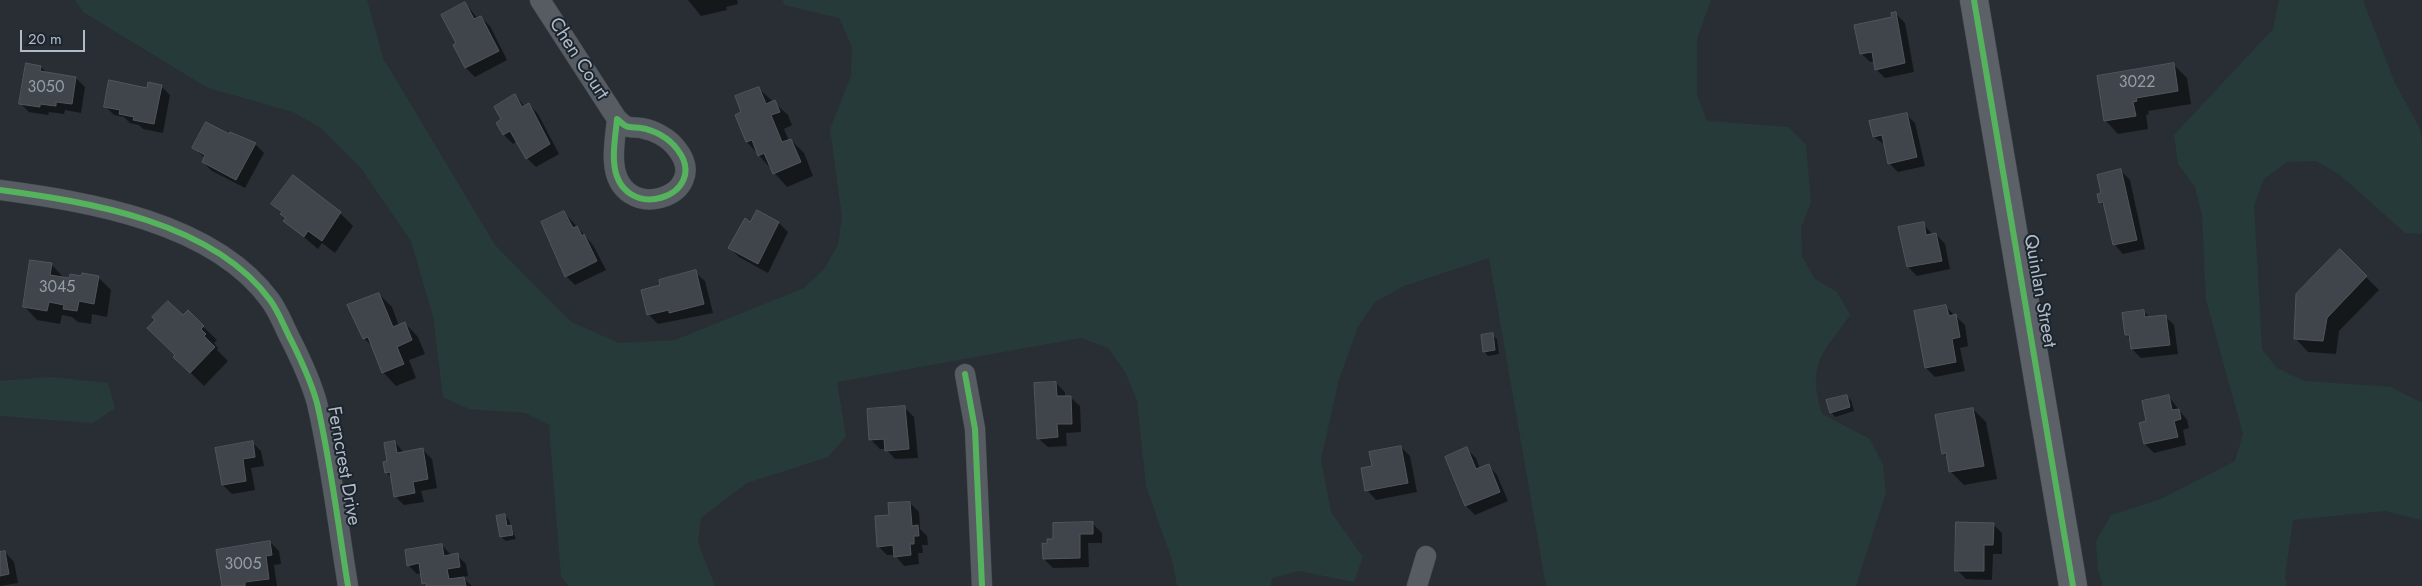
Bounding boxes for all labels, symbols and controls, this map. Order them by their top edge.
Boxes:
street label: Chen Court [543,14,613,104]
scale bar [22,20,88,52]
text: 20 m [28,28,62,50]
house number: 3022 [2119,73,2155,93]
house number: 3050 [28,78,64,98]
street label: Quinlan Street [2018,233,2060,349]
house number: 3045 [39,278,75,298]
street label: Ferncrest Drive [321,405,365,527]
house number: 3005 [225,555,261,575]

